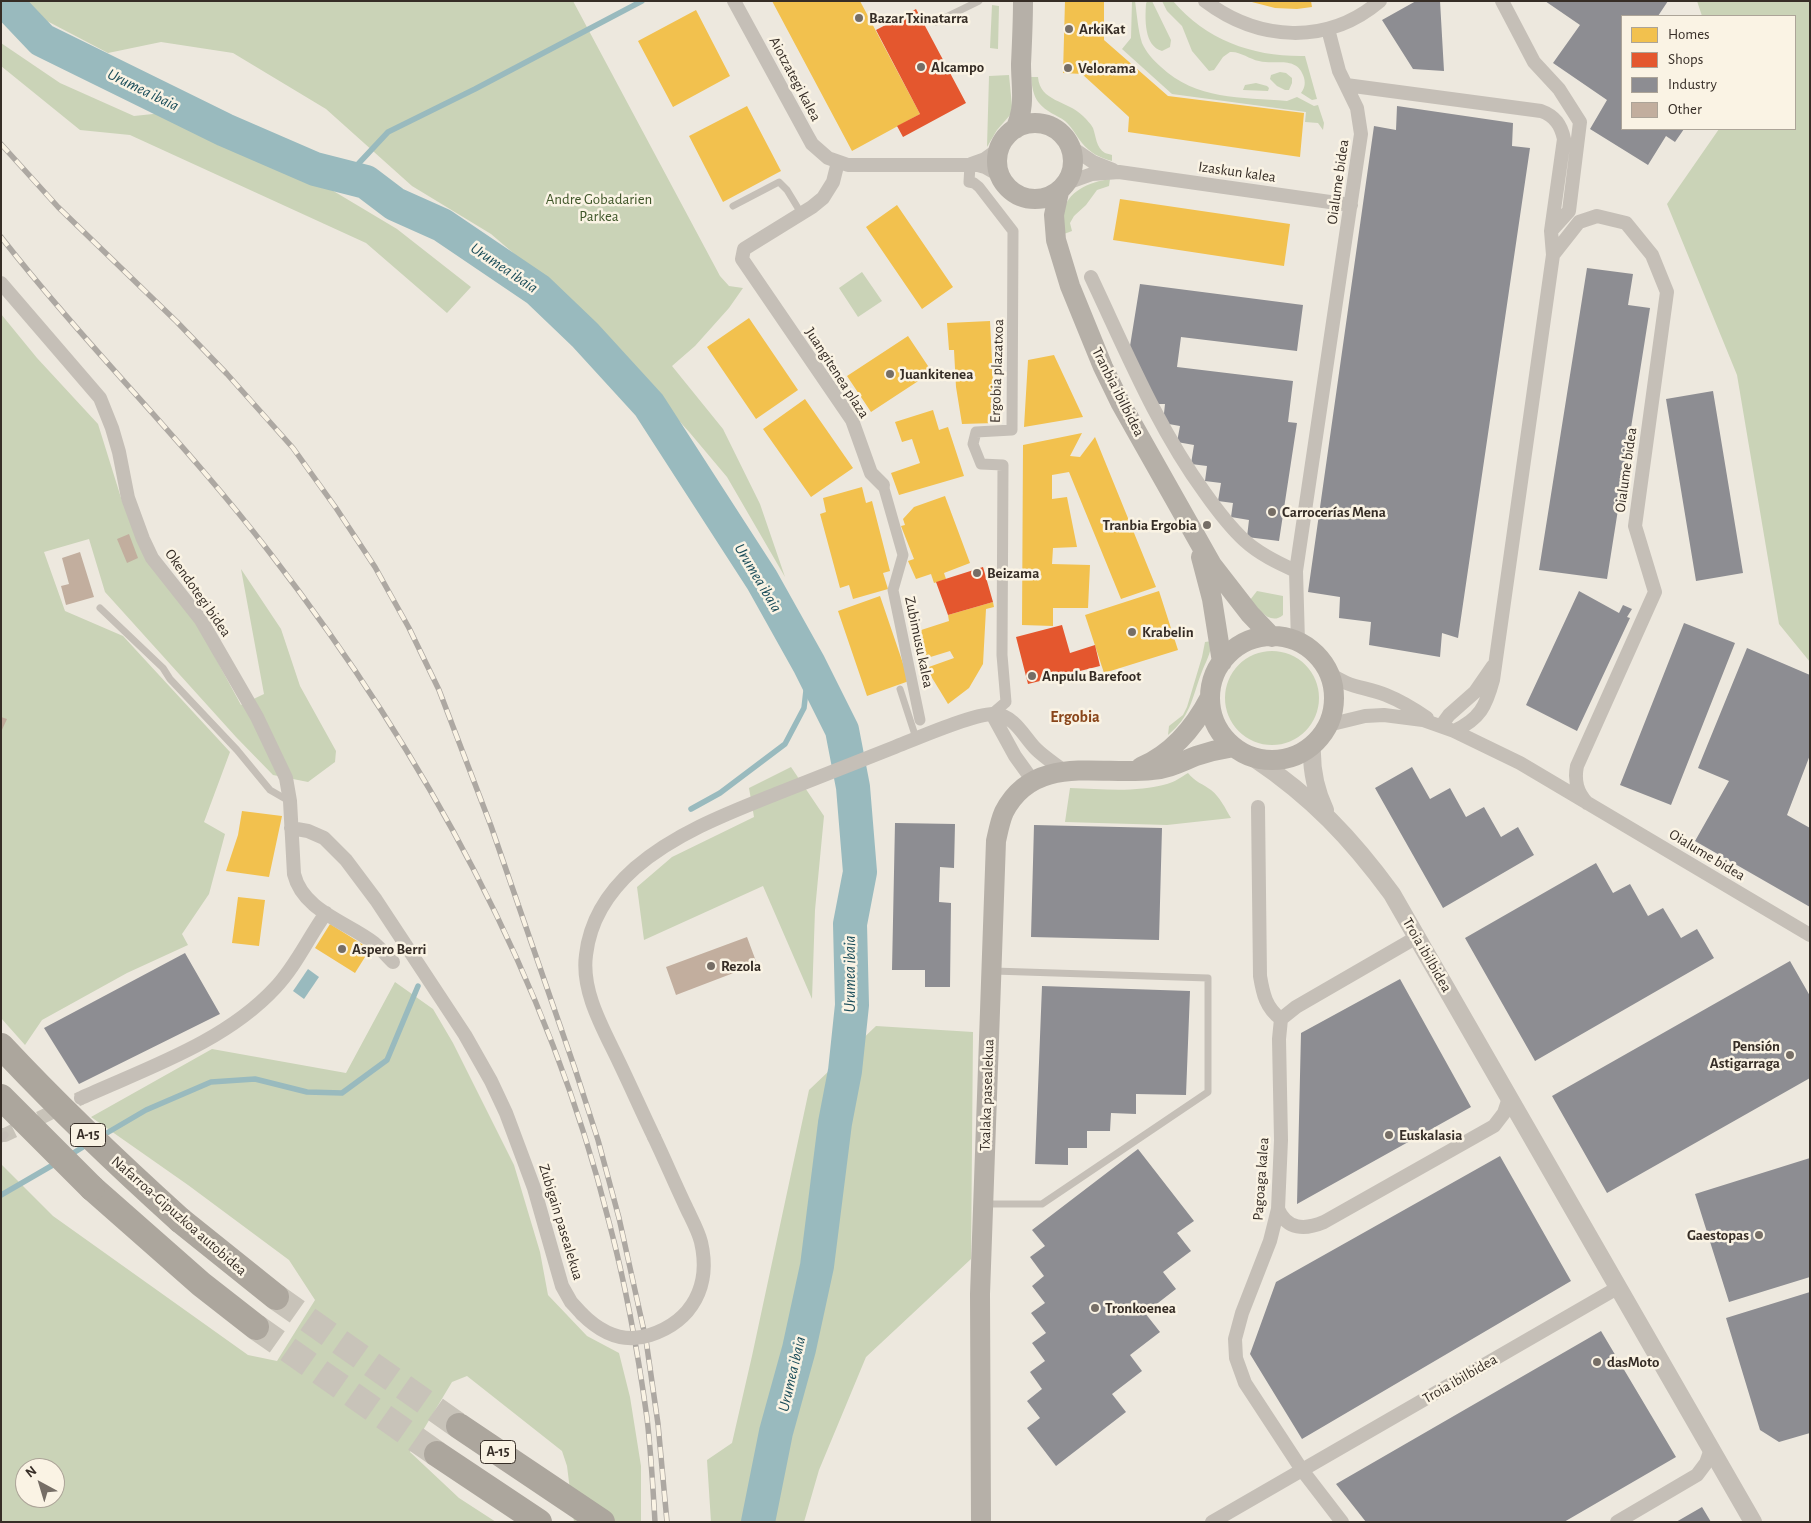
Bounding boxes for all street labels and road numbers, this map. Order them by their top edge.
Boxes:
street label: Aiotzategi kalea [765,34,825,124]
street label: Oialume bidea [1323,138,1353,226]
street label: Izaskun kalea [1197,158,1277,186]
street label: Ergobia plazatxoa [986,319,1008,423]
street label: Juangitenea plaza [801,324,873,422]
street label: Tranbia ibilbidea [1088,344,1148,440]
street label: Oialume bidea [1611,426,1641,514]
street label: Okendotegi bidea [161,545,235,641]
street label: Zubimusu kalea [901,595,937,689]
street label: Oialume bidea [1666,825,1748,885]
street label: Troia ibilbidea [1398,914,1456,996]
street label: Txalaka pasealekua [976,1039,998,1151]
road number: A-15 [70,1124,106,1146]
street label: Pagoaga kalea [1249,1137,1273,1221]
street label: Nafarroa-Gipuzkoa autobidea [108,1152,250,1280]
street label: Zubigain pasealekua [535,1162,587,1282]
street label: Troia ibilbidea [1419,1350,1501,1408]
road number: A-15 [480,1440,516,1464]

